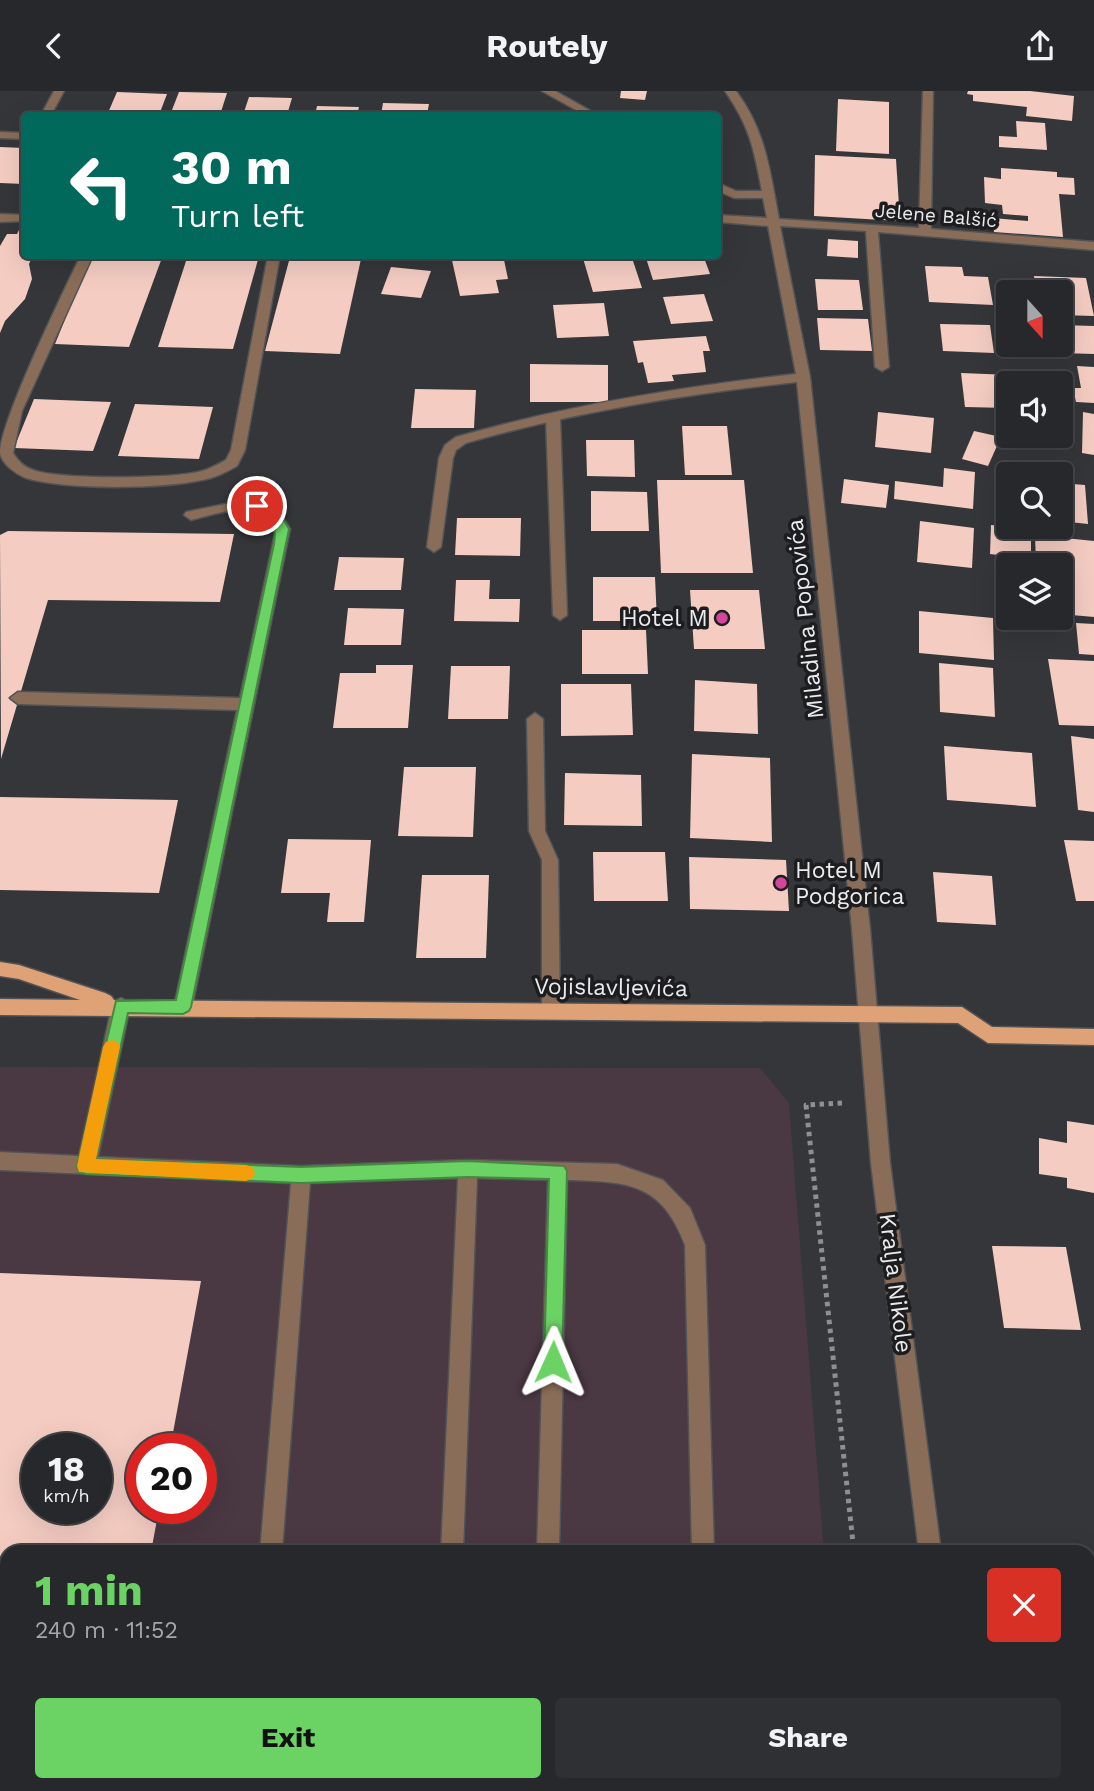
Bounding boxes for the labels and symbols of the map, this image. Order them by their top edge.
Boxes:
street label: Jelene Balšić [874,199,998,232]
north arrow [996,280,1073,357]
pin [227,476,287,536]
street label: Miladina Popovića [782,518,829,720]
place label: Hotel M [621,605,708,632]
marker: Hotel M [714,610,730,626]
place label: Hotel M Podgorica [795,857,904,910]
marker: Hotel M Podgorica [773,875,789,891]
street label: Vojislavljevića [534,973,688,1002]
street label: Kralja Nikole [874,1212,917,1354]
position arrow [516,1325,590,1399]
speed limit sign: 20 [126,1433,217,1524]

